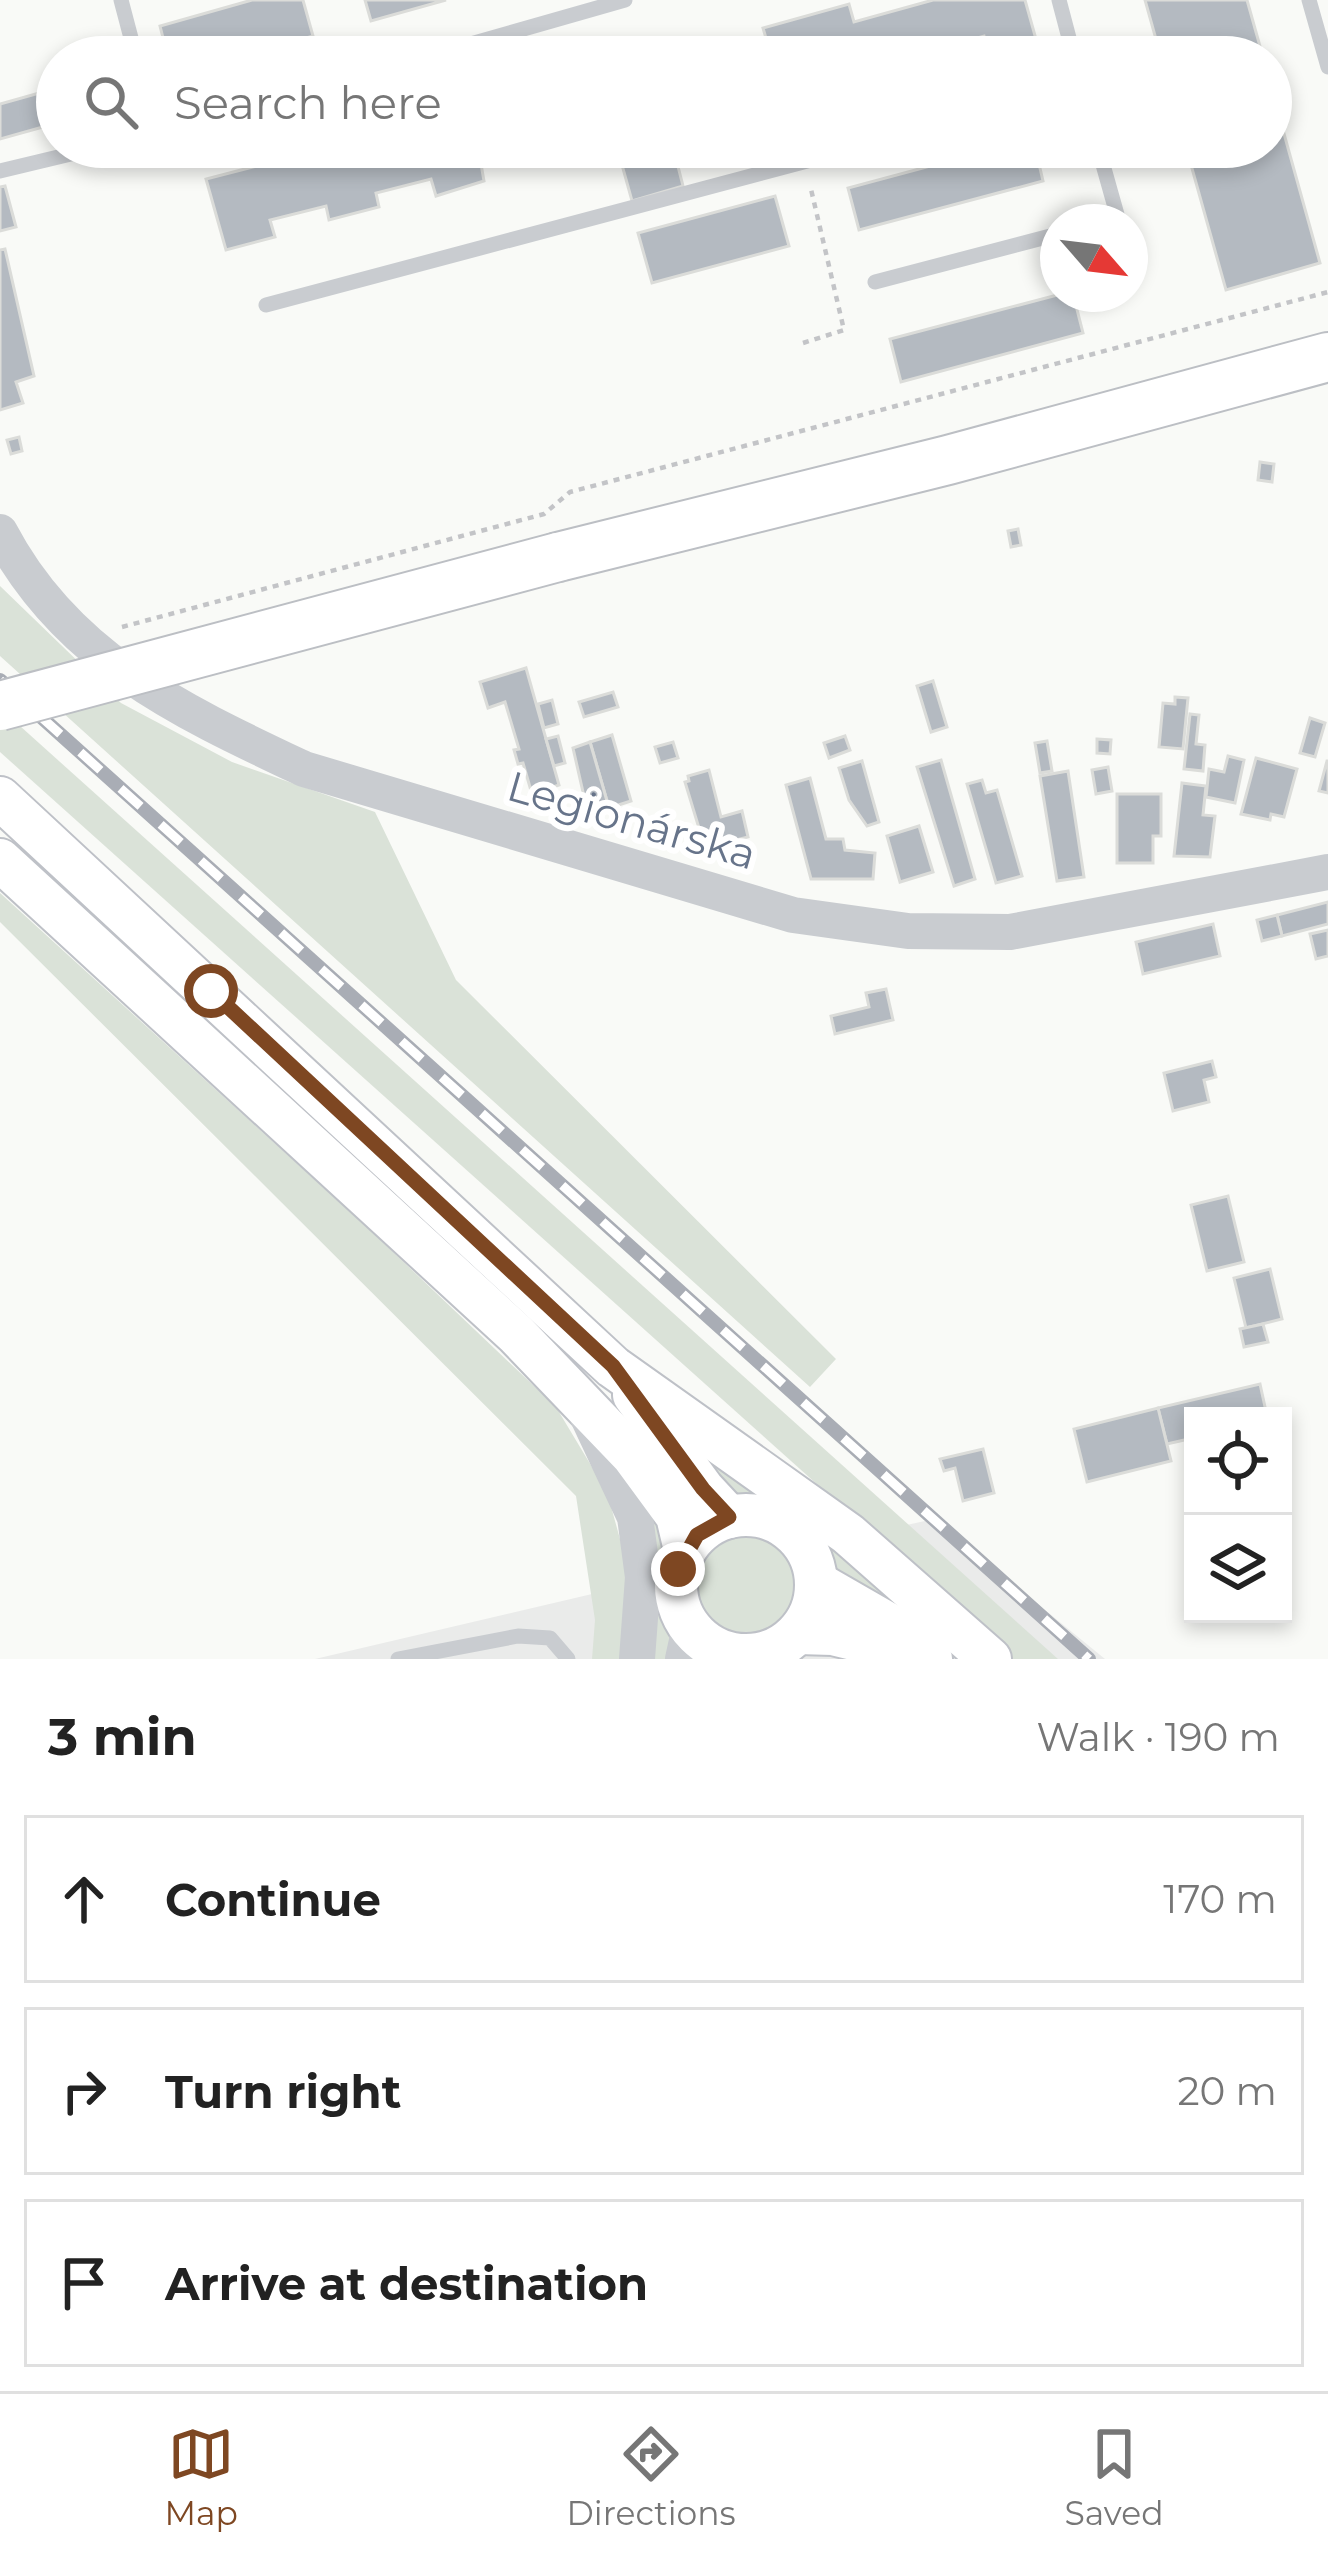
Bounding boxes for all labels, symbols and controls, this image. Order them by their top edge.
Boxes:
search box [36,36,1292,168]
icon: search [78,69,144,135]
text: Search here [174,75,442,130]
north arrow [1040,204,1148,312]
street label: Legionárska [502,760,762,880]
route start [184,964,238,1018]
map controls [1184,1407,1292,1623]
button: locate [1184,1407,1292,1515]
button: layers [1184,1515,1292,1623]
route end [651,1542,705,1596]
text: 3 min [48,1706,197,1768]
text: Walk · 190 m [1036,1713,1280,1761]
icon: ahead [51,1866,117,1932]
text: Continue [165,1872,381,1927]
text: 170 m [1163,1875,1277,1923]
icon: right [51,2058,117,2124]
text: Turn right [165,2064,401,2119]
text: 20 m [1178,2067,1277,2115]
icon: arrive [51,2250,117,2316]
text: Arrive at destination [165,2256,648,2311]
tab: Map [164,2421,238,2533]
tab: Directions [567,2421,736,2533]
tab: Saved [1064,2421,1164,2533]

